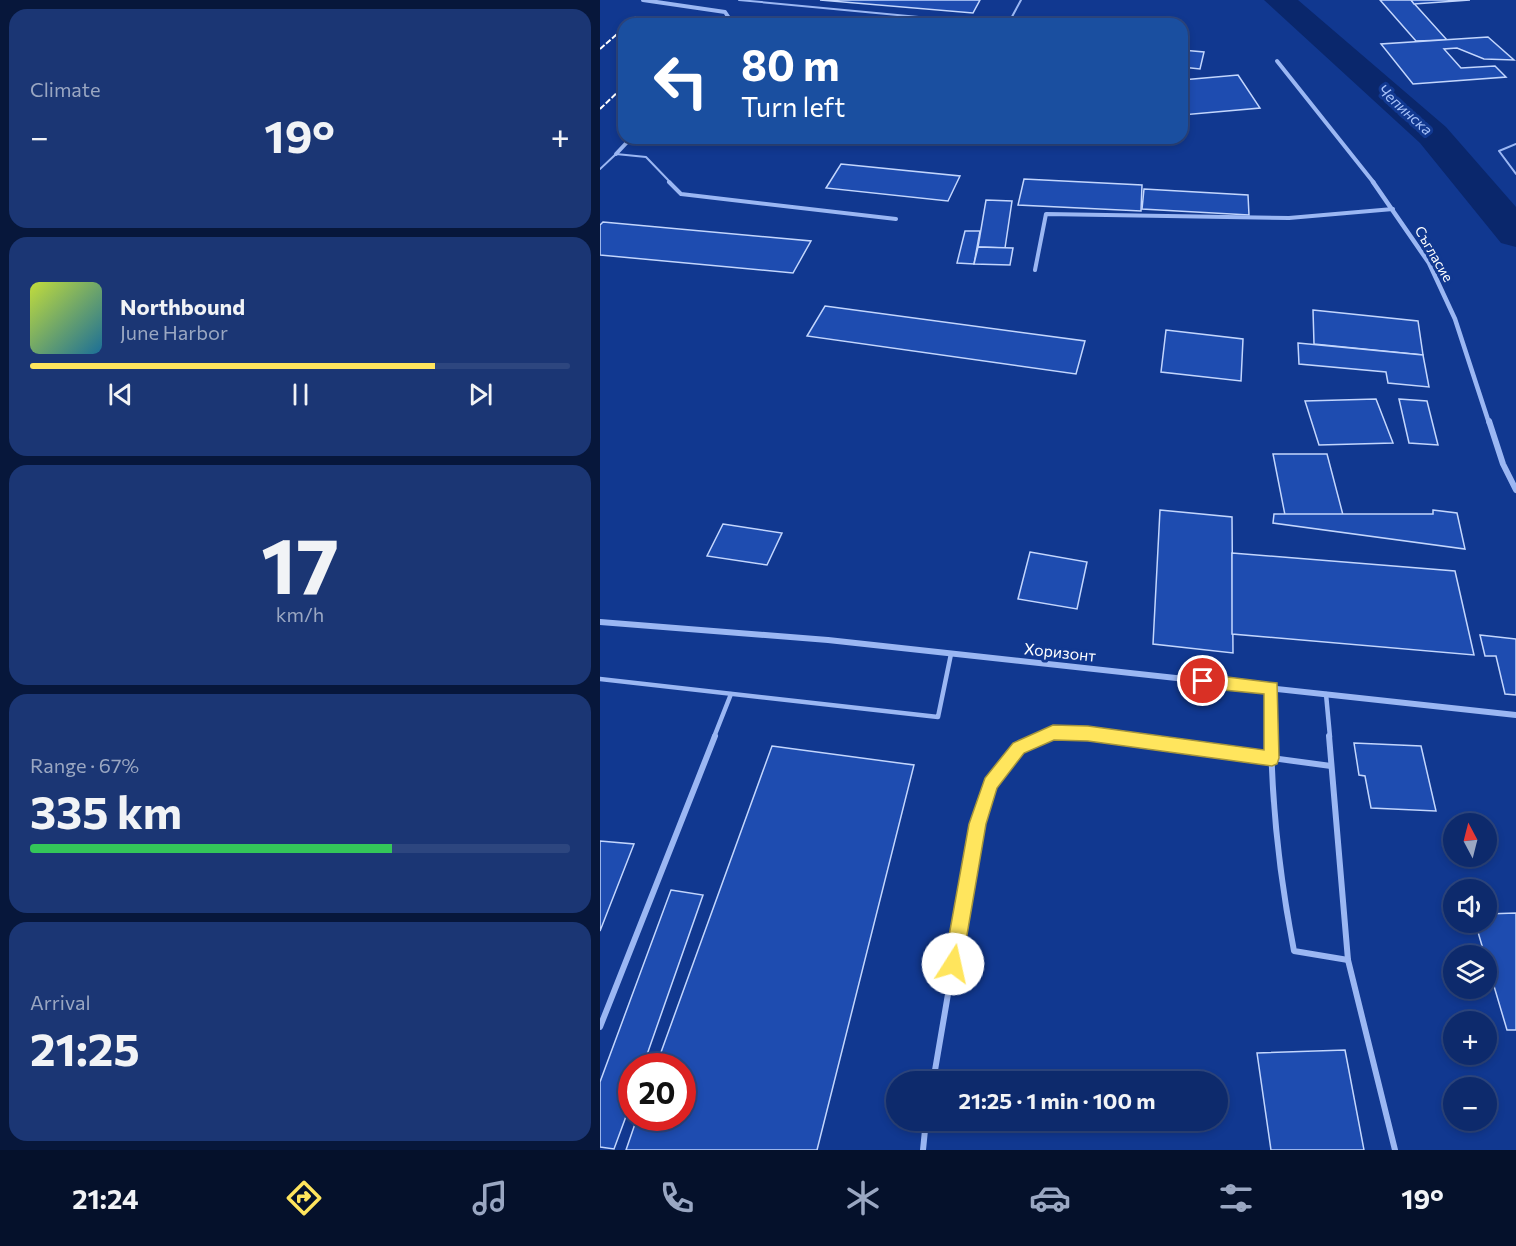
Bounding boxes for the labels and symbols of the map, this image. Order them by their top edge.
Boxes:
water label: Чепинска [1375,80,1437,138]
street label: Съгласие [1412,223,1457,285]
street label: Хоризонт [1023,638,1097,665]
pin [1177,655,1228,706]
north arrow [1443,813,1497,867]
position arrow [921,932,985,996]
speed limit sign: 20 [618,1053,696,1131]

